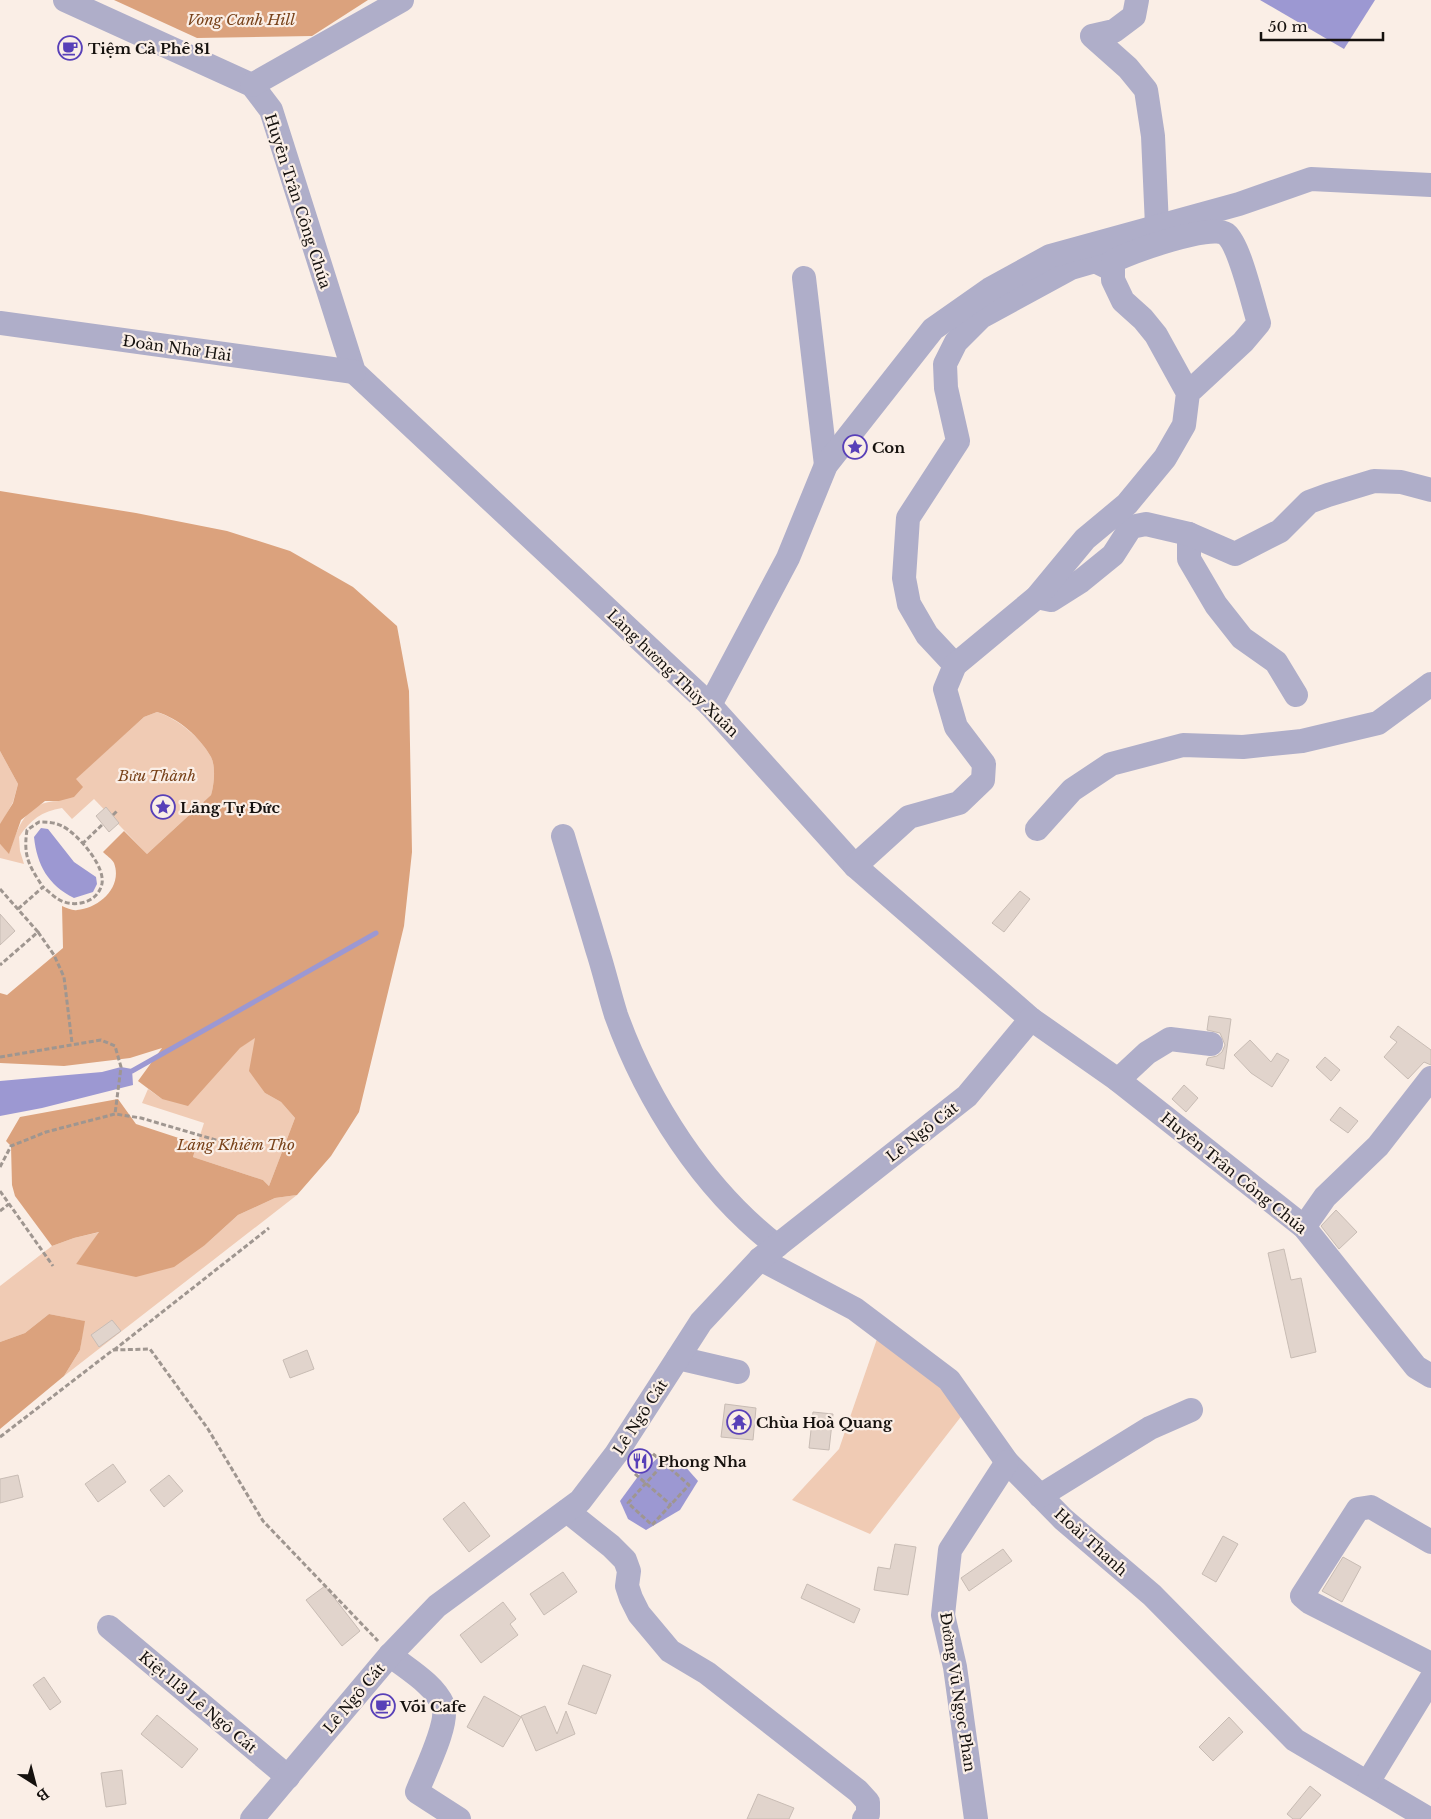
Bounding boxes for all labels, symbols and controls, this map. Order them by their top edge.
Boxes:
park label: Vong Canh Hill [187,10,295,29]
scale bar [1261,10,1384,42]
text: 50 m [1268,17,1308,36]
cafe icon: Tiệm Cà Phê 81 [57,35,83,61]
place label: Tiệm Cà Phê 81 [88,39,211,58]
street label: Huyền Trân Công Chúa [261,111,335,291]
street label: Đoàn Nhữ Hài [121,331,233,365]
place icon: Con [842,434,868,460]
place label: Con [872,438,905,457]
street label: Làng hương Thủy Xuân [603,605,743,741]
park label: Bửu Thành [117,766,196,785]
place icon: Lăng Tự Đức [150,794,176,820]
place label: Lăng Tự Đức [180,798,281,817]
street label: Lê Ngô Cát [882,1098,962,1166]
street label: Huyền Trân Công Chúa [1157,1108,1312,1238]
park label: Lăng Khiêm Thọ [176,1135,295,1154]
street label: Lê Ngô Cát [609,1376,672,1458]
temple icon: Chùa Hoà Quang [726,1409,752,1435]
place label: Chùa Hoà Quang [756,1413,893,1432]
restaurant icon: Phong Nha [627,1448,653,1474]
place label: Phong Nha [658,1452,747,1471]
street label: Hoài Thanh [1050,1504,1132,1580]
street label: Đường Vũ Ngọc Phan [936,1611,980,1773]
street label: Kiệt 113 Lê Ngô Cát [135,1647,261,1757]
street label: Lê Ngô Cát [319,1659,389,1737]
cafe icon: Vối Cafe [370,1693,396,1719]
place label: Vối Cafe [399,1697,467,1716]
north arrow [10,1759,60,1809]
text: B [33,1784,52,1805]

